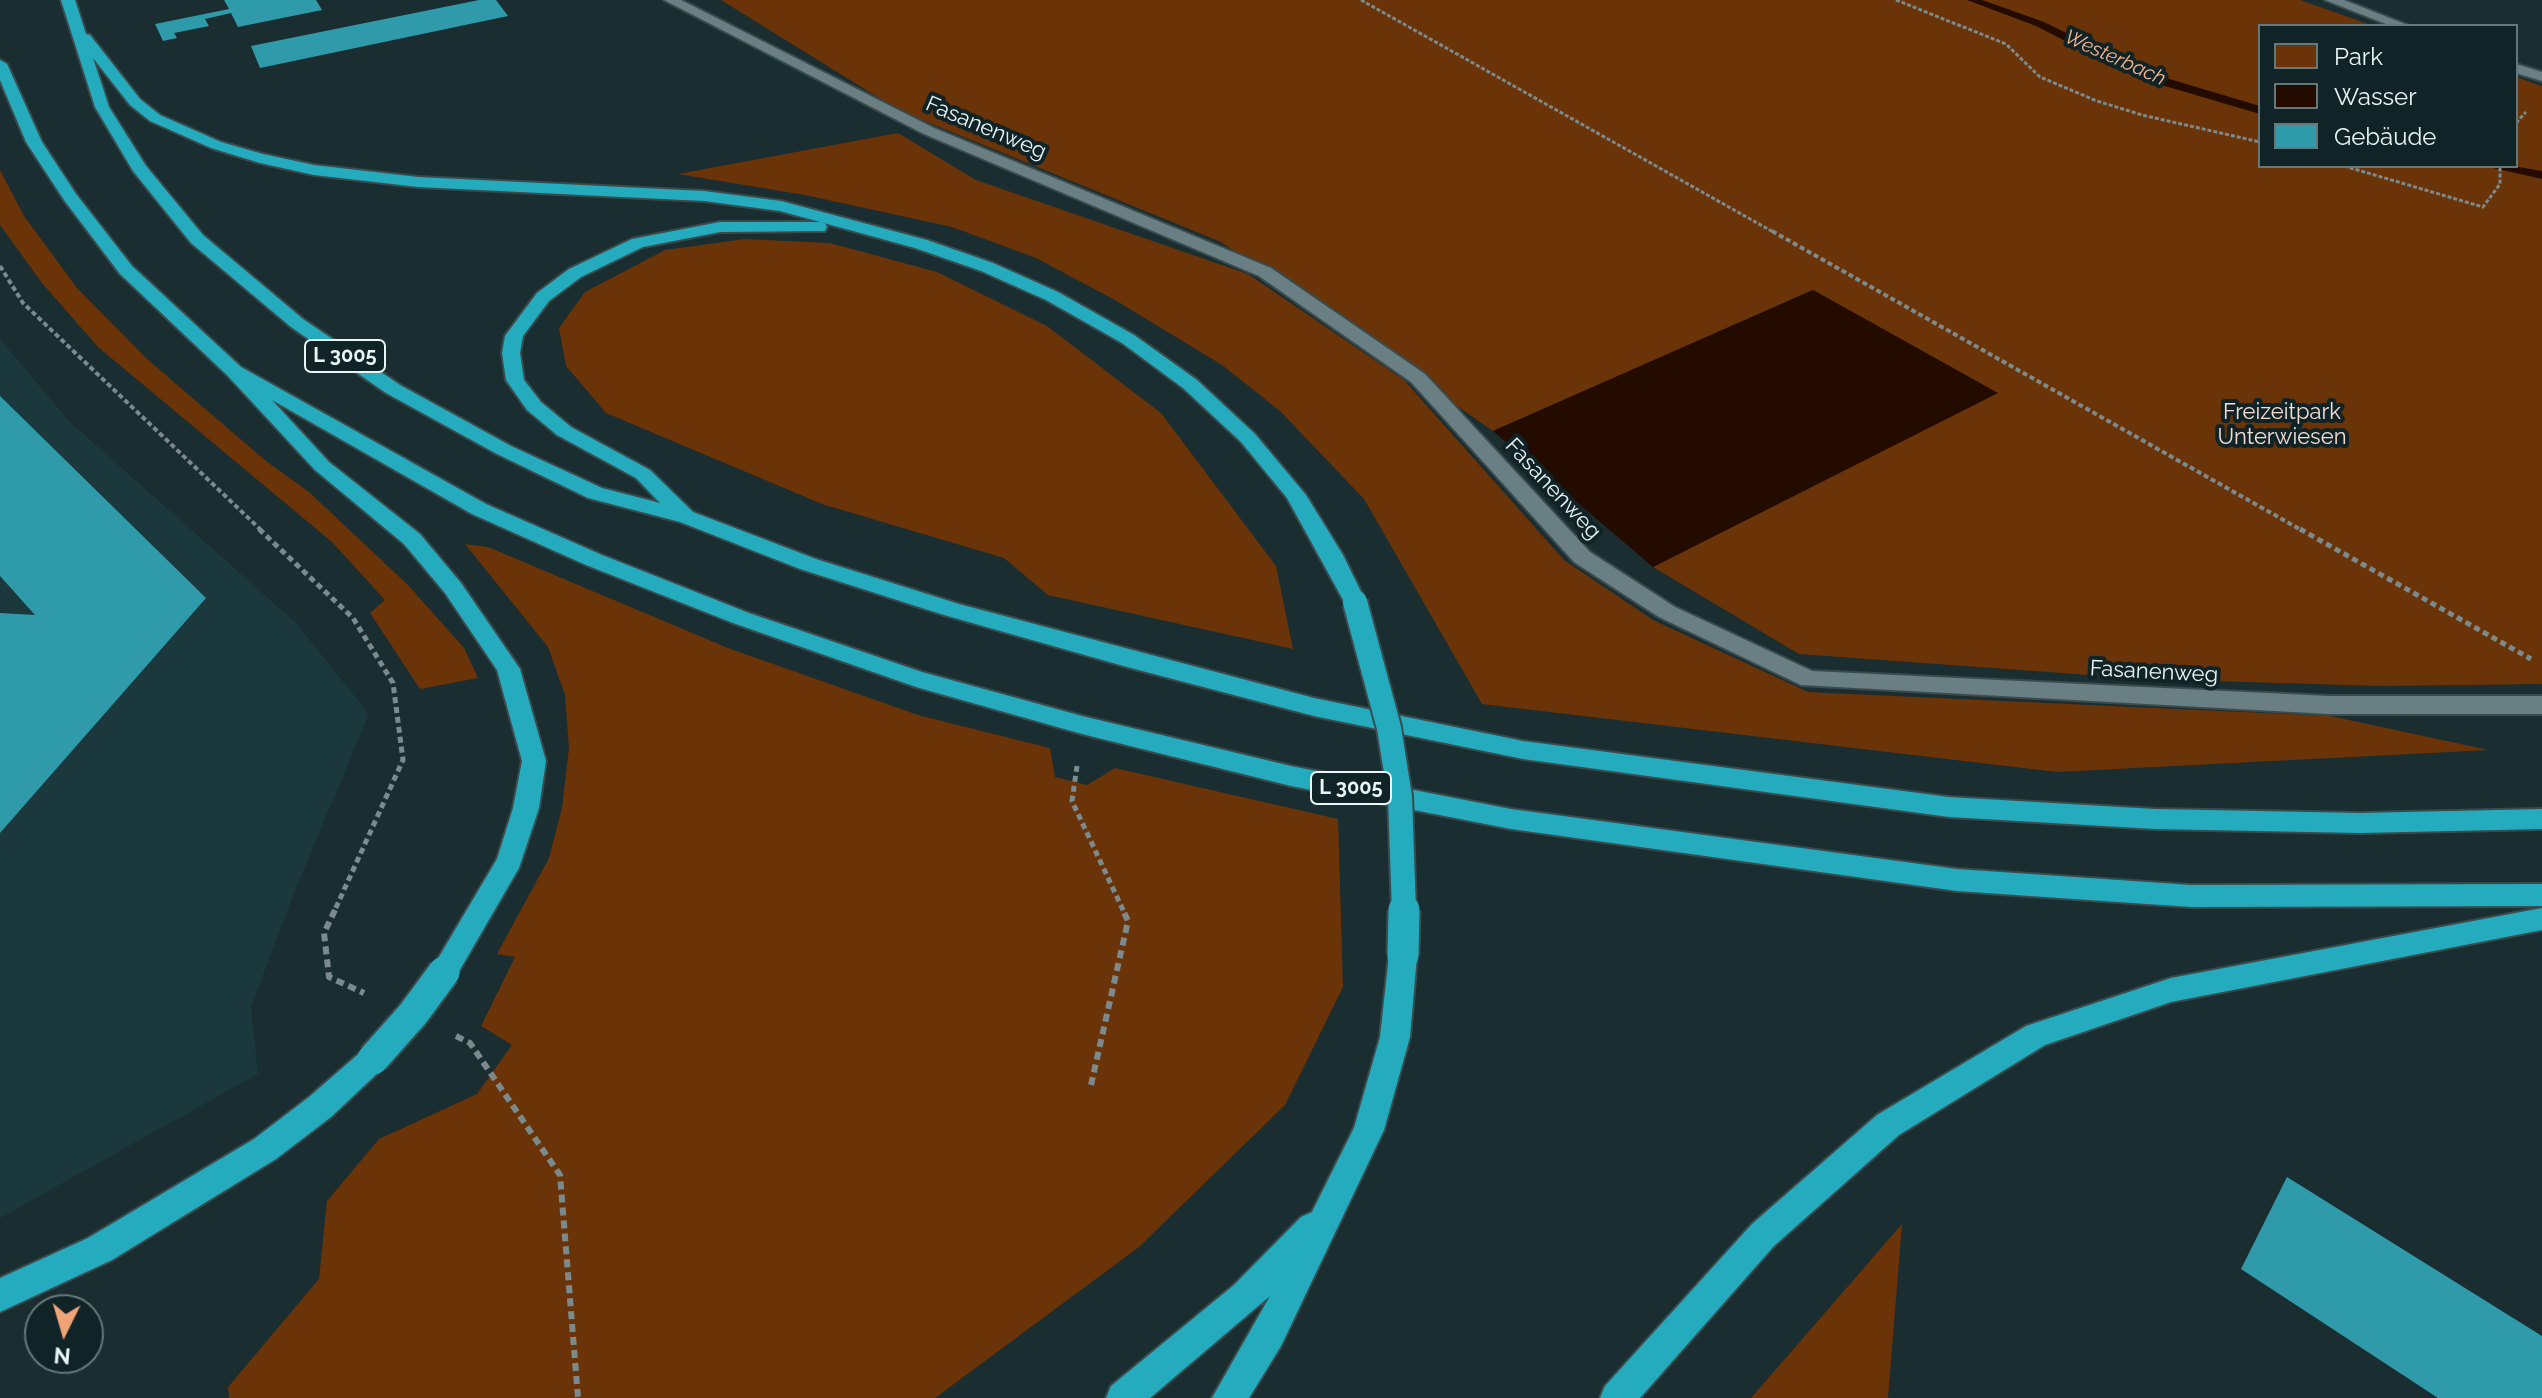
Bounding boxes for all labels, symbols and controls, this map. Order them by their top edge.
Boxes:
legend [2258,24,2518,168]
water label: Westerbach [2061,25,2169,91]
text: Park [2334,42,2383,71]
text: Wasser [2334,82,2417,111]
street label: Fasanenweg [922,91,1050,165]
text: Gebäude [2334,122,2436,151]
road number: L 3005 [305,340,385,372]
park label: Freizeitpark Unterwiesen [2218,399,2346,450]
street label: Fasanenweg [1500,433,1606,545]
street label: Fasanenweg [2089,655,2219,689]
road number: L 3005 [1311,772,1391,804]
north arrow [24,1294,104,1374]
text: N [53,1342,72,1370]

